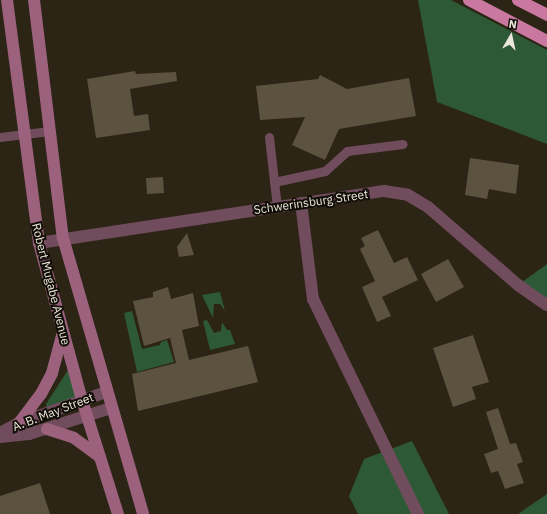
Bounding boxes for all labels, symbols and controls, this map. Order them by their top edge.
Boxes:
north arrow [491,16,531,56]
text: N [508,17,518,32]
street label: Schwerinsburg Street [253,187,369,217]
street label: Robert Mugabe Avenue [29,222,73,346]
street label: A. B. May Street [10,390,96,434]

